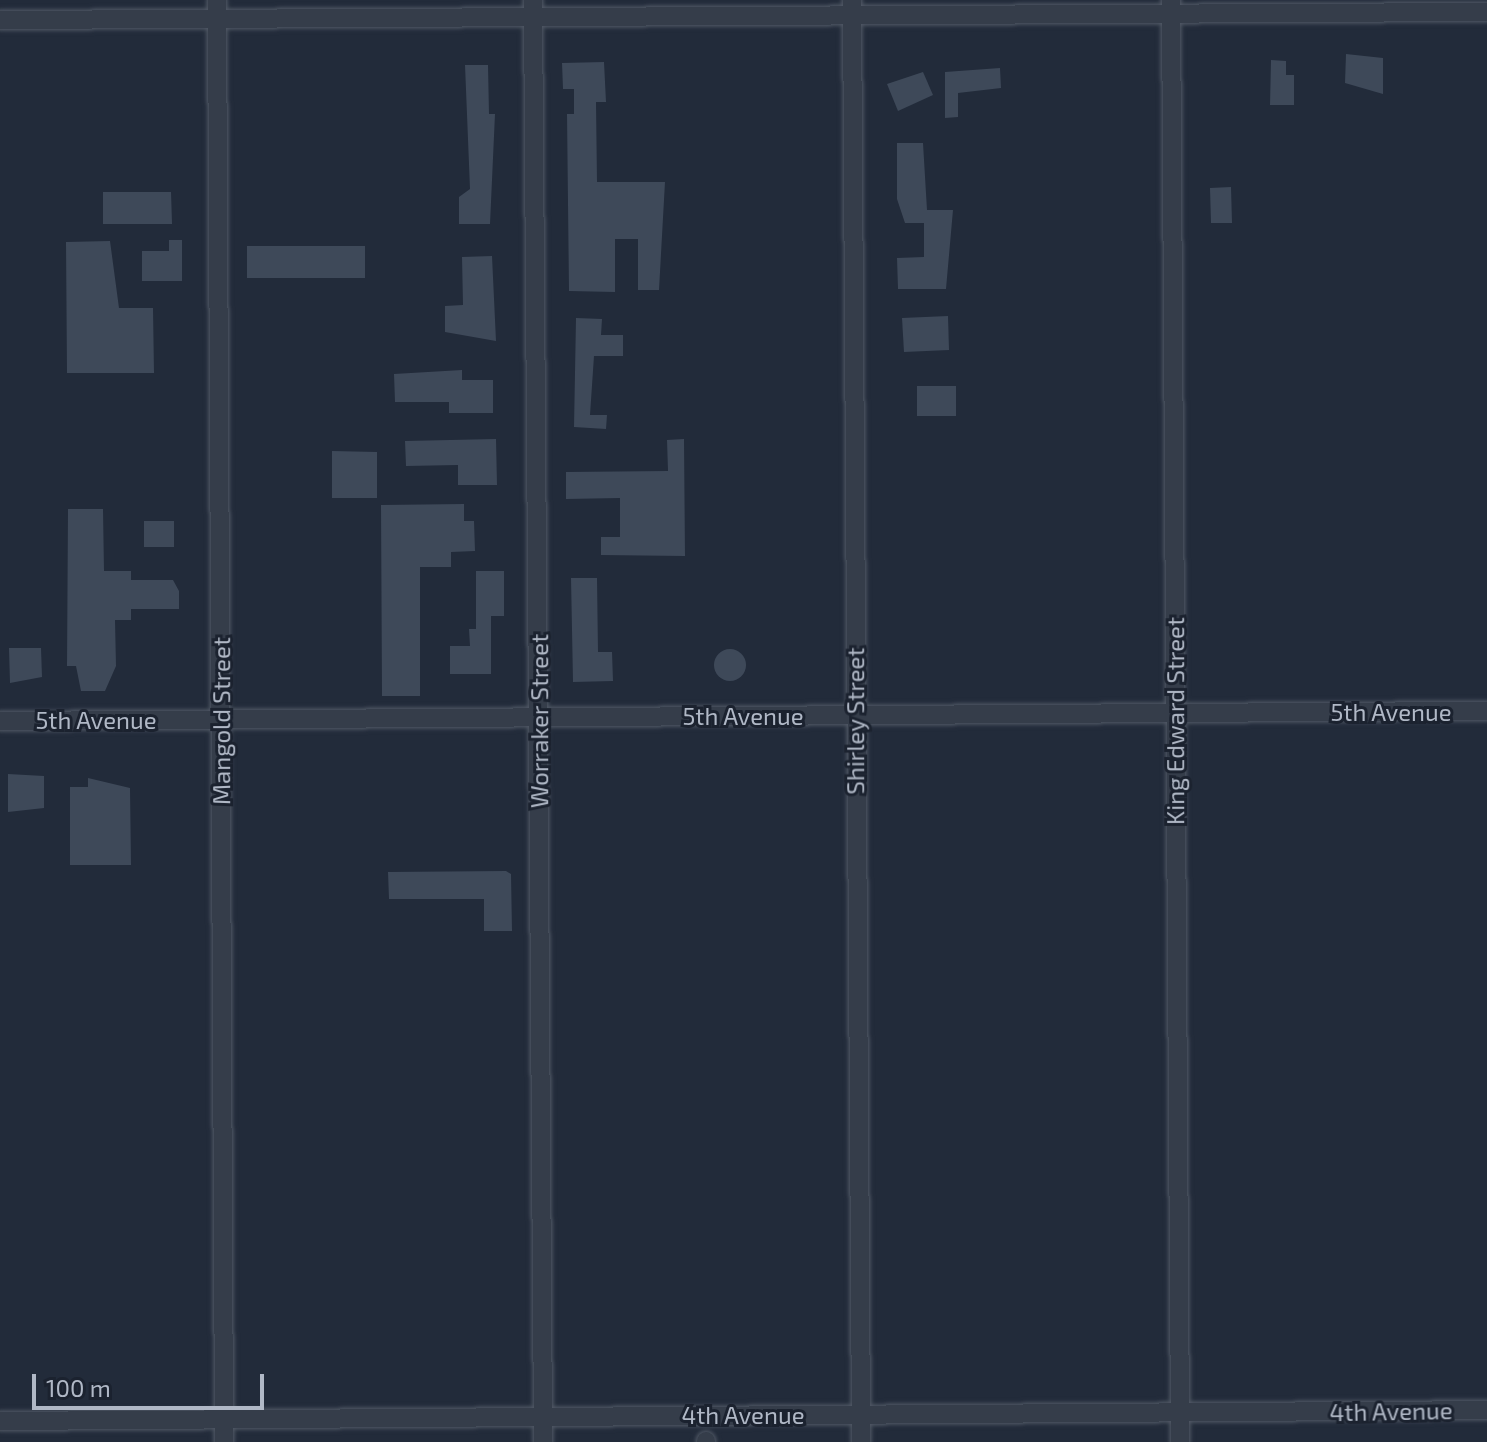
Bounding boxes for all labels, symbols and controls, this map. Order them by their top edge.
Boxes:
street label: King Edward Street [1161,617,1189,825]
street label: Worraker Street [525,634,553,808]
street label: Mangold Street [207,637,235,805]
street label: Shirley Street [841,647,869,795]
street label: 5th Avenue [1330,698,1452,726]
street label: 5th Avenue [682,702,804,730]
street label: 5th Avenue [35,706,157,734]
scale bar [36,1358,268,1408]
text: 100 m [46,1373,111,1402]
street label: 4th Avenue [1329,1396,1453,1426]
street label: 4th Avenue [681,1401,805,1429]

